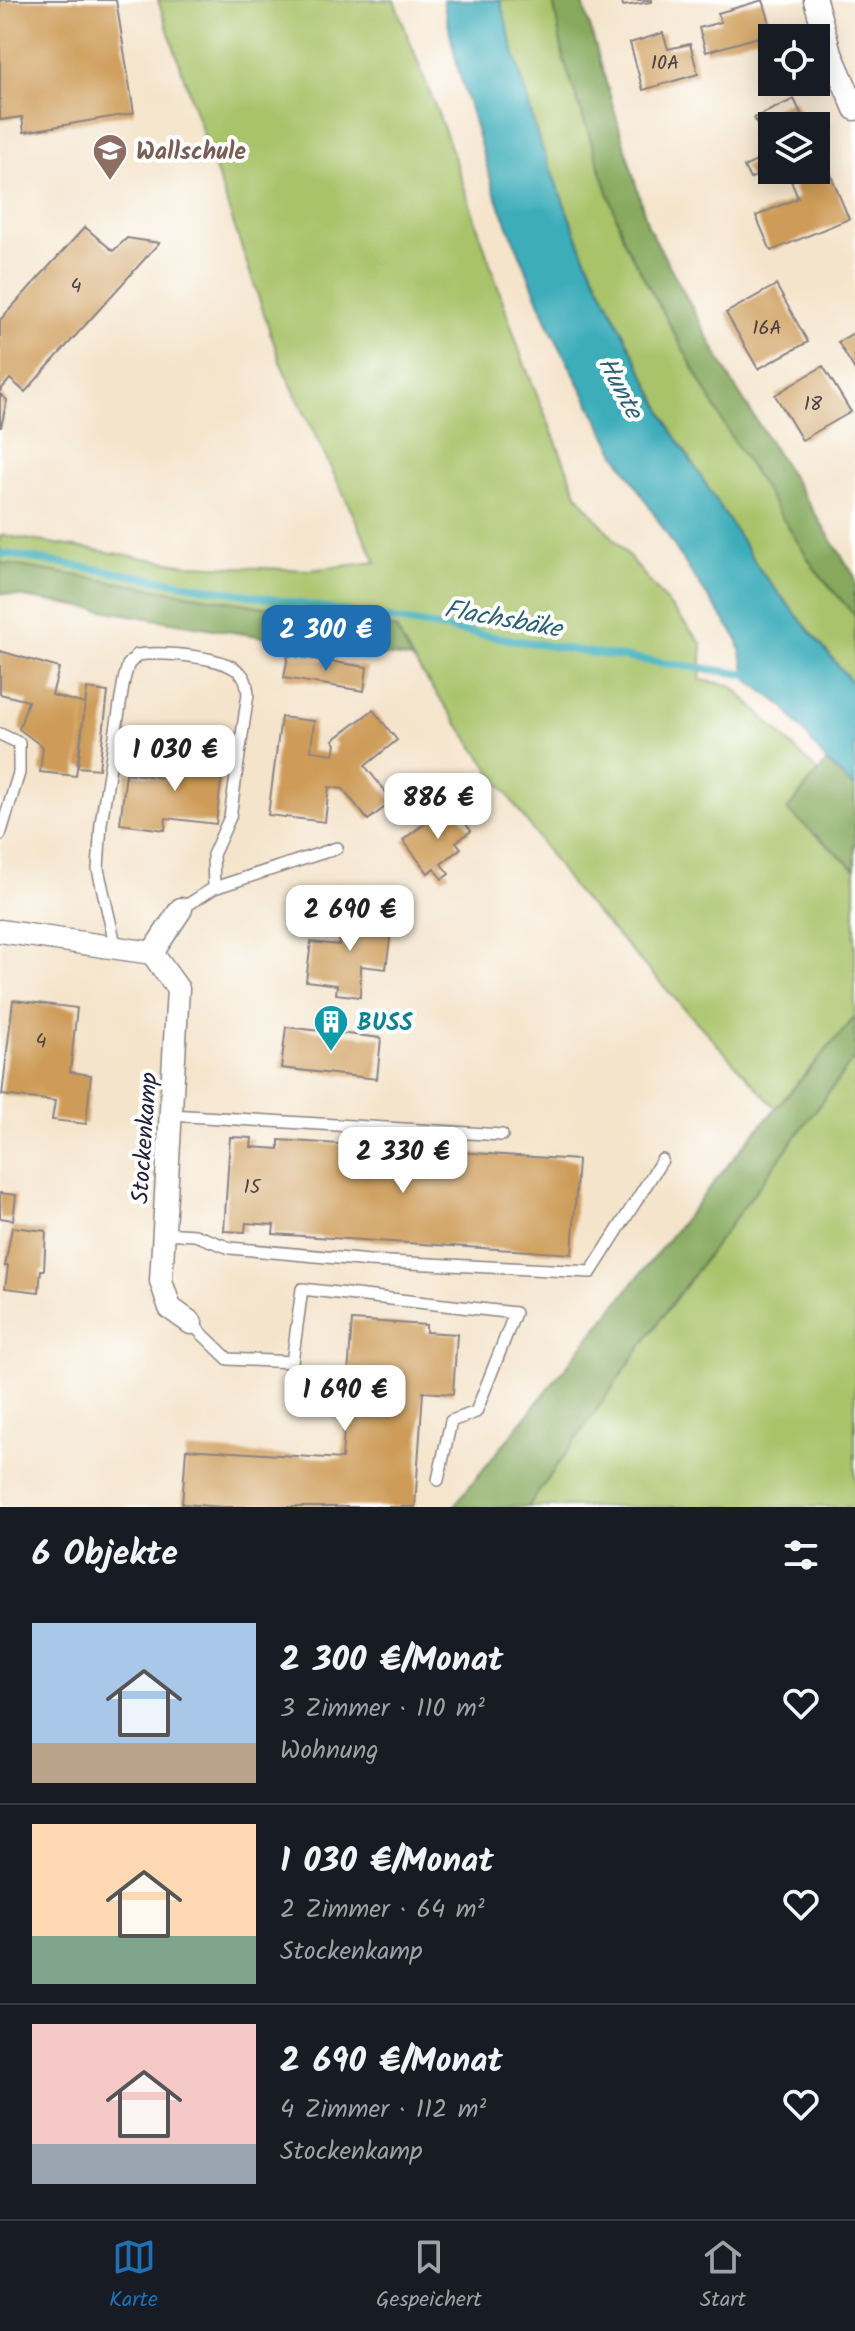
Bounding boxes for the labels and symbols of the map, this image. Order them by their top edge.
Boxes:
house number: 10A [651,48,679,80]
school or university icon: Wallschule [91,132,129,182]
place label: Wallschule [136,133,246,172]
house number: 4 [70,271,82,303]
house number: 16A [752,313,782,345]
water label: Hunte [585,349,654,429]
house number: 18 [804,389,823,421]
water label: Flachsbäke [441,589,567,651]
pin: 2 300 € [252,605,400,673]
pin: 1 030 € [101,725,249,793]
pin: 886 € [382,773,494,841]
pin: 2 690 € [276,885,424,953]
building icon: BUSS [312,1003,350,1053]
place label: BUSS [357,1004,414,1043]
house number: 4 [35,1026,47,1058]
street label: Stockenkamp [121,1071,170,1205]
pin: 2 330 € [329,1127,477,1195]
house number: 15 [243,1172,262,1204]
pin: 1 690 € [271,1365,419,1433]

